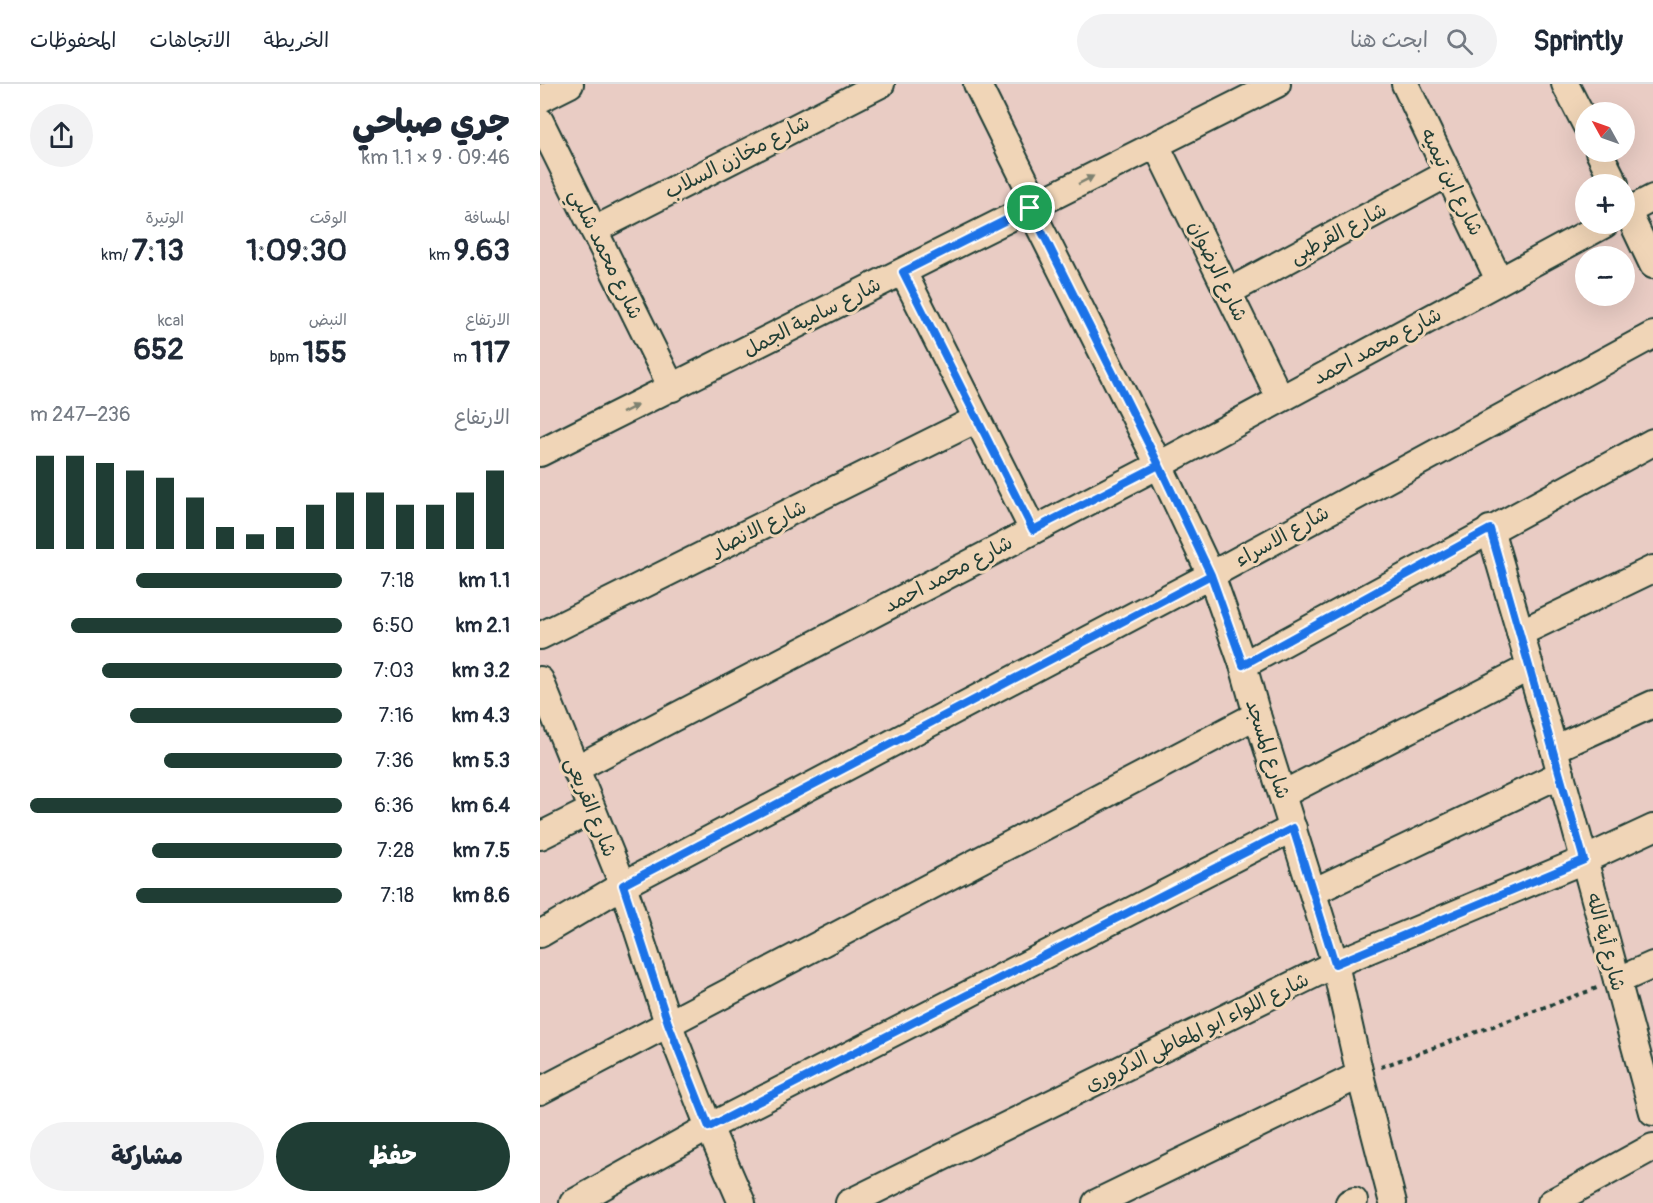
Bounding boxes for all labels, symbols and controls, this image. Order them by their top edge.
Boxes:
search box [1077,14,1497,68]
text: Sprintly [1533,24,1623,59]
icon: search [1443,25,1476,58]
text: ابحث هنا [1350,26,1428,54]
text: المحفوظات [30,27,116,54]
text: الاتجاهات [149,27,231,54]
text: الخريطة [264,27,329,54]
text: جري صباحي [352,102,510,143]
north arrow [1575,102,1635,162]
map controls [1575,102,1635,306]
button: share [30,104,93,167]
street label: شارع مخازن السلاب [660,110,814,205]
street label: شارع ابن تيميه [1414,124,1489,240]
text: 09:46 · 9 × 1.1 km [362,145,510,170]
button: + [1575,174,1635,234]
one-way arrow [1078,175,1095,185]
pin [1004,182,1055,233]
street label: شارع محمد شلبي [559,185,648,325]
icon: arrive [1013,191,1046,224]
street label: شارع القرطبى [1285,197,1391,270]
text: الوتيرة [145,208,184,228]
text: الوقت [310,208,347,228]
text: المسافة [464,208,510,228]
street label: شارع الرضوان [1182,216,1253,326]
text: 7:13 [132,232,184,269]
text: 1:09:30 [246,232,347,269]
text: 9.63 [454,232,510,269]
text: /km [102,245,132,265]
text: km [429,245,454,265]
button: − [1575,246,1635,306]
street label: شارع سامية الجمل [739,272,886,363]
street label: شارع محمد احمد [1308,302,1446,391]
text: النبض [309,310,347,330]
text: الارتفاع [465,310,510,330]
text: kcal [158,311,184,331]
text: 652 [134,331,184,368]
text: 155 [303,334,347,371]
text: 117 [471,334,510,371]
text: bpm [270,347,303,367]
text: m [453,347,471,367]
text: 236–247 m [30,402,131,427]
one-way arrow [622,404,639,414]
text: الارتفاع [454,405,510,430]
street label: شارع الانصار [706,494,811,563]
street label: شارع الاسراء [1230,500,1334,573]
street label: شارع محمد احمد [879,530,1017,619]
text: 7:18 [380,568,414,593]
text: 1.1 km [460,568,510,593]
text: 6:50 [373,613,414,638]
text: 2.1 km [456,613,510,638]
text: 7:03 [373,658,414,683]
text: 3.2 km [453,658,510,683]
street label: شارع المسجد [1239,696,1296,802]
text: 7:16 [379,703,414,728]
text: 4.3 km [452,703,510,728]
text: 7:36 [375,748,414,773]
text: 5.3 km [453,748,510,773]
street label: شارع القريعى [559,753,622,861]
text: 6:36 [374,793,414,818]
text: 6.4 km [452,793,510,818]
text: 7:28 [377,838,414,863]
text: 7.5 km [454,838,510,863]
text: 7:18 [380,883,414,908]
text: 8.6 km [453,883,510,908]
street label: شارع أية الله [1580,890,1631,994]
street label: شارع اللواء ابو المعاطى الدكرورى [1081,967,1314,1098]
button: مشاركة [30,1122,264,1191]
button: حفظ [276,1122,510,1191]

